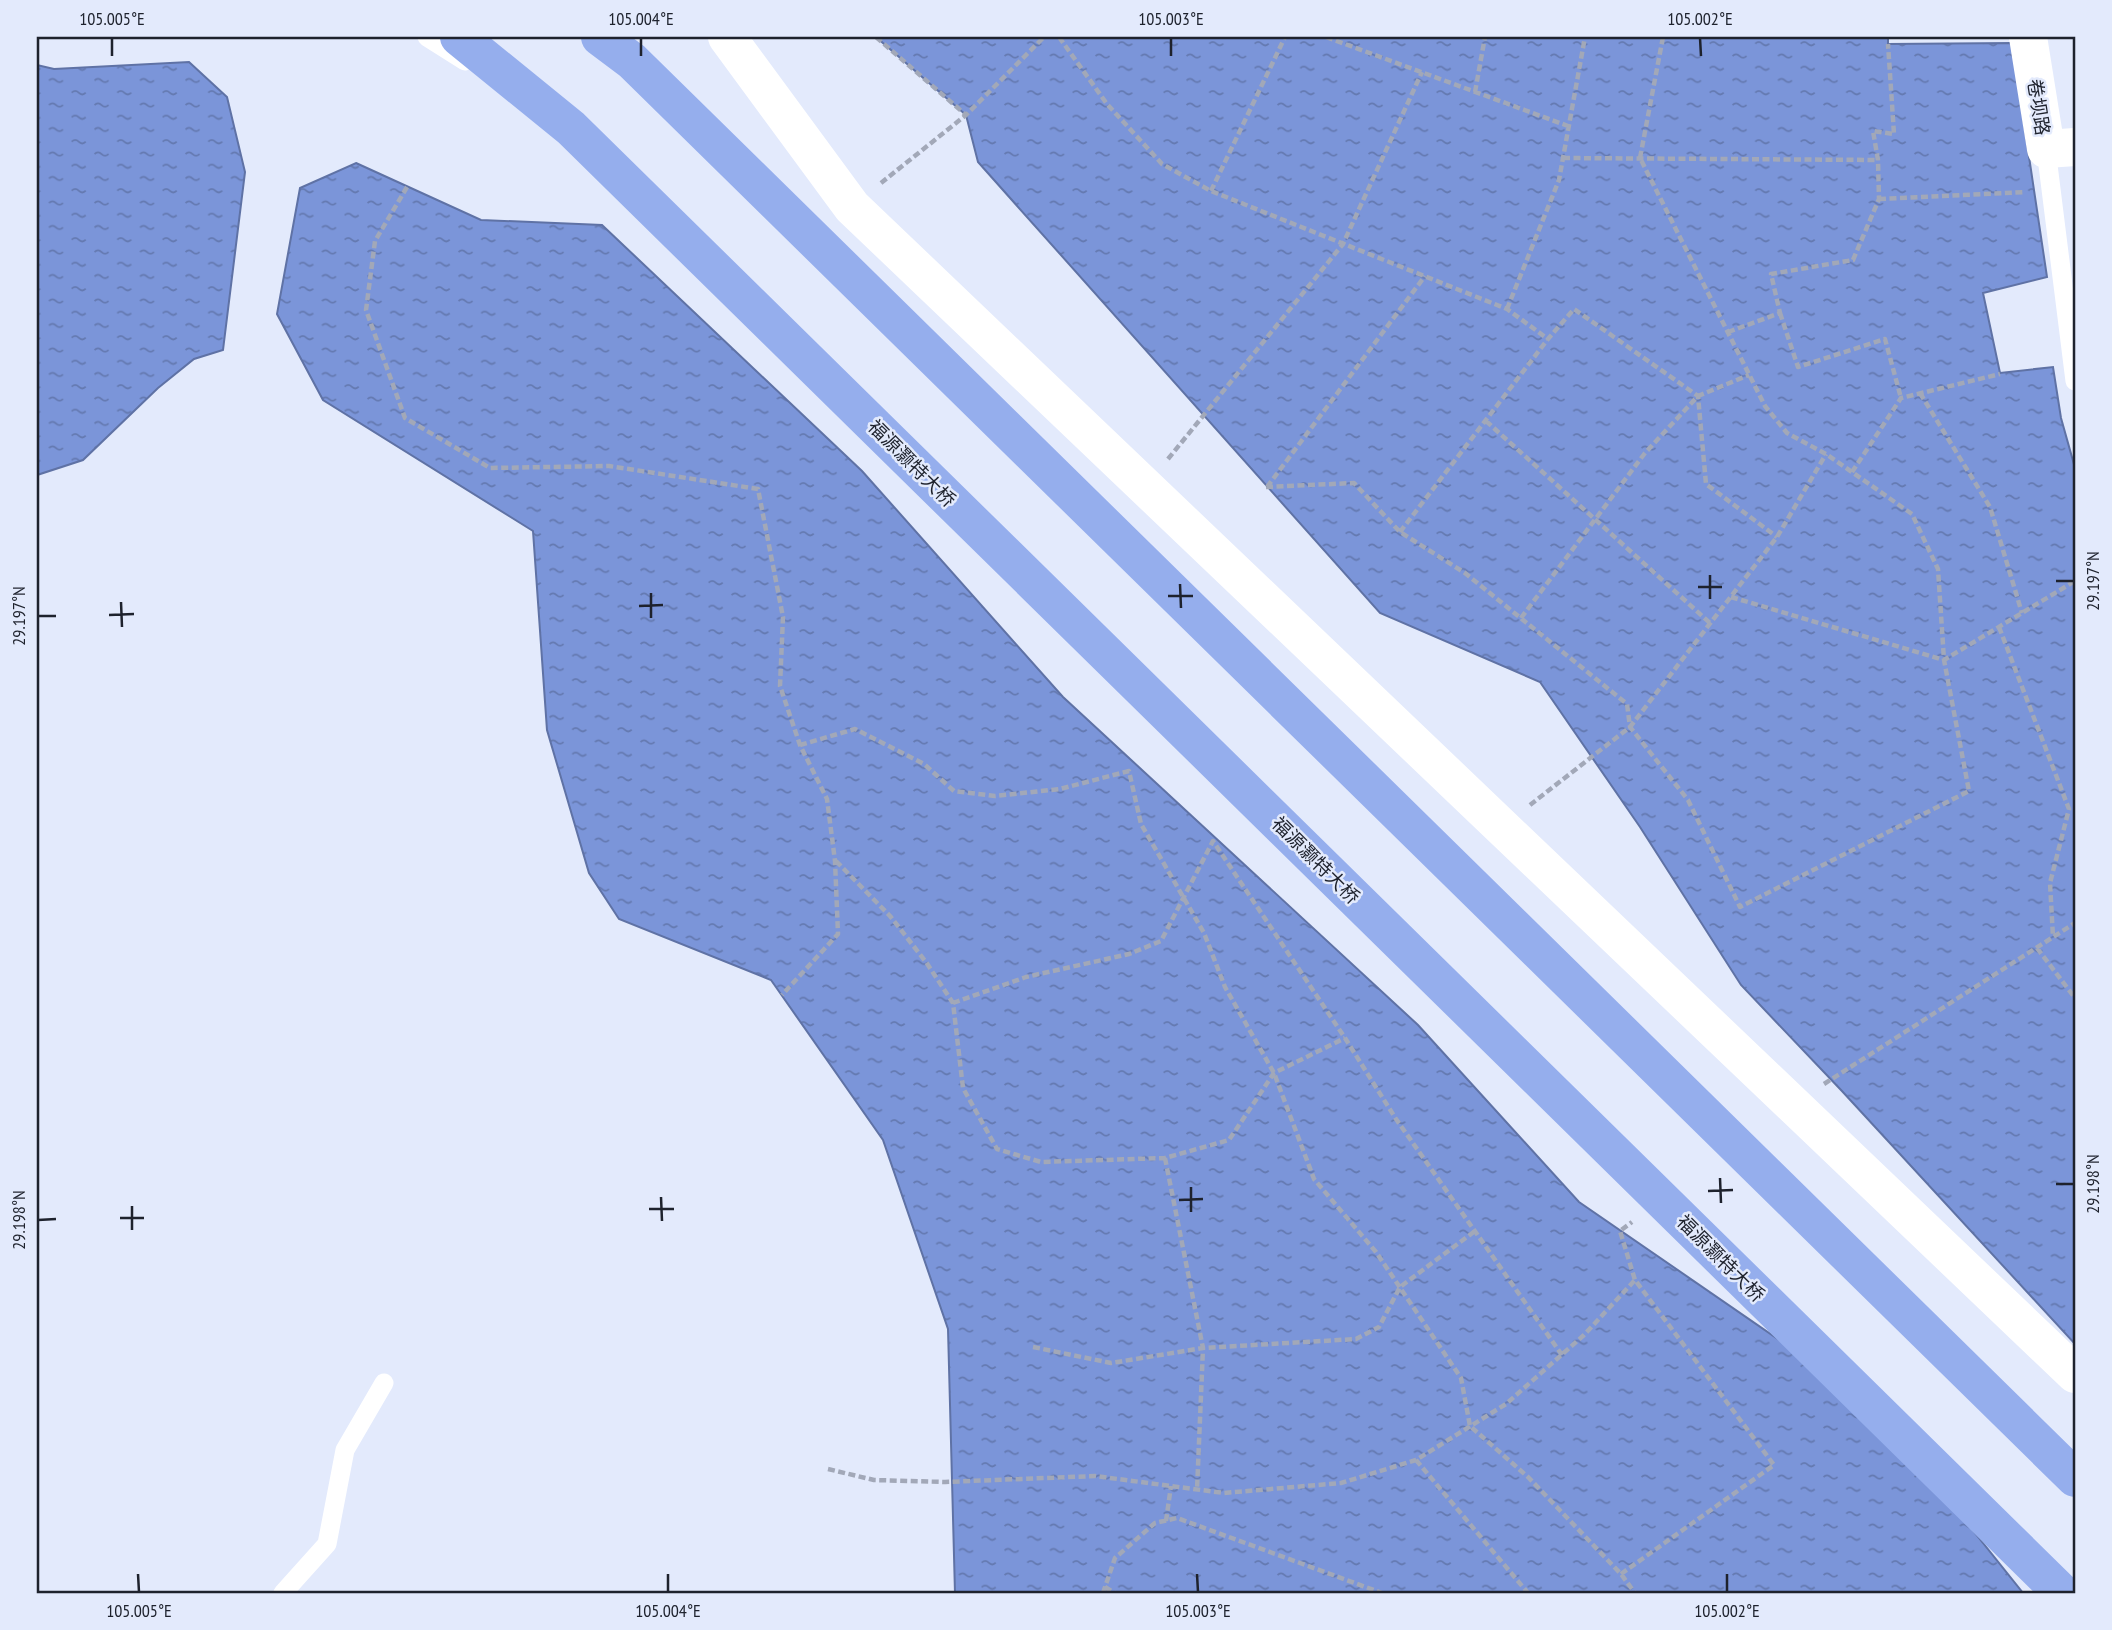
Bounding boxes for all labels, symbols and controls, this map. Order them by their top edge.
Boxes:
text: 105.005°E [79,7,145,30]
text: 105.004°E [608,7,674,30]
text: 105.003°E [1138,7,1204,30]
text: 105.002°E [1667,7,1733,30]
street label: 卷坝路 [2023,77,2055,137]
street label: 福源灏特大桥 [863,414,961,512]
text: 29.197°N [2081,551,2104,611]
text: 29.197°N [7,586,30,646]
street label: 福源灏特大桥 [1267,811,1365,909]
text: 29.198°N [2081,1154,2104,1214]
text: 29.198°N [7,1190,30,1250]
street label: 福源灏特大桥 [1672,1209,1770,1307]
text: 105.005°E [106,1599,172,1622]
text: 105.004°E [635,1599,701,1622]
text: 105.003°E [1165,1599,1231,1622]
text: 105.002°E [1694,1599,1760,1622]

